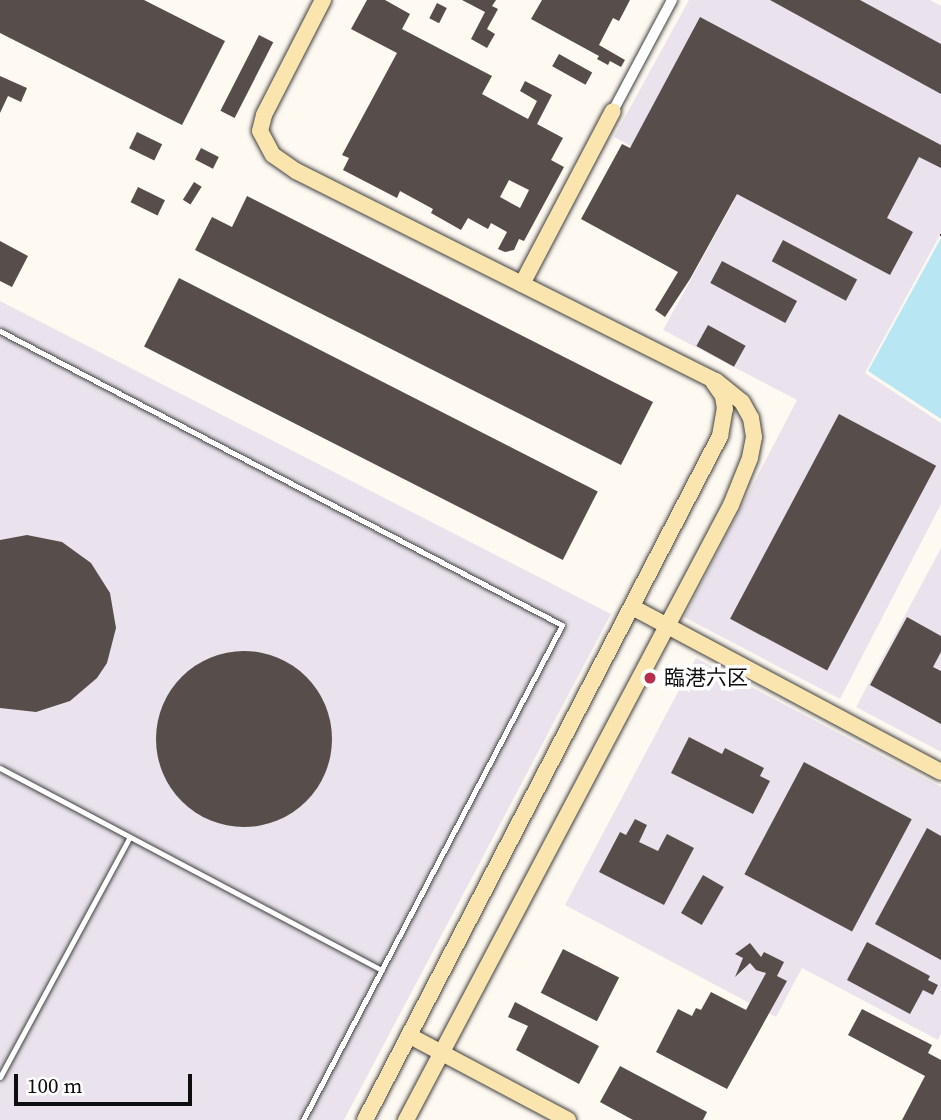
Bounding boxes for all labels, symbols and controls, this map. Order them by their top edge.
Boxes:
place label: 臨港六区 [664,665,748,691]
marker: 臨港六区 [642,670,658,686]
scale bar [18,1060,196,1104]
text: 100 m [27,1071,82,1100]

